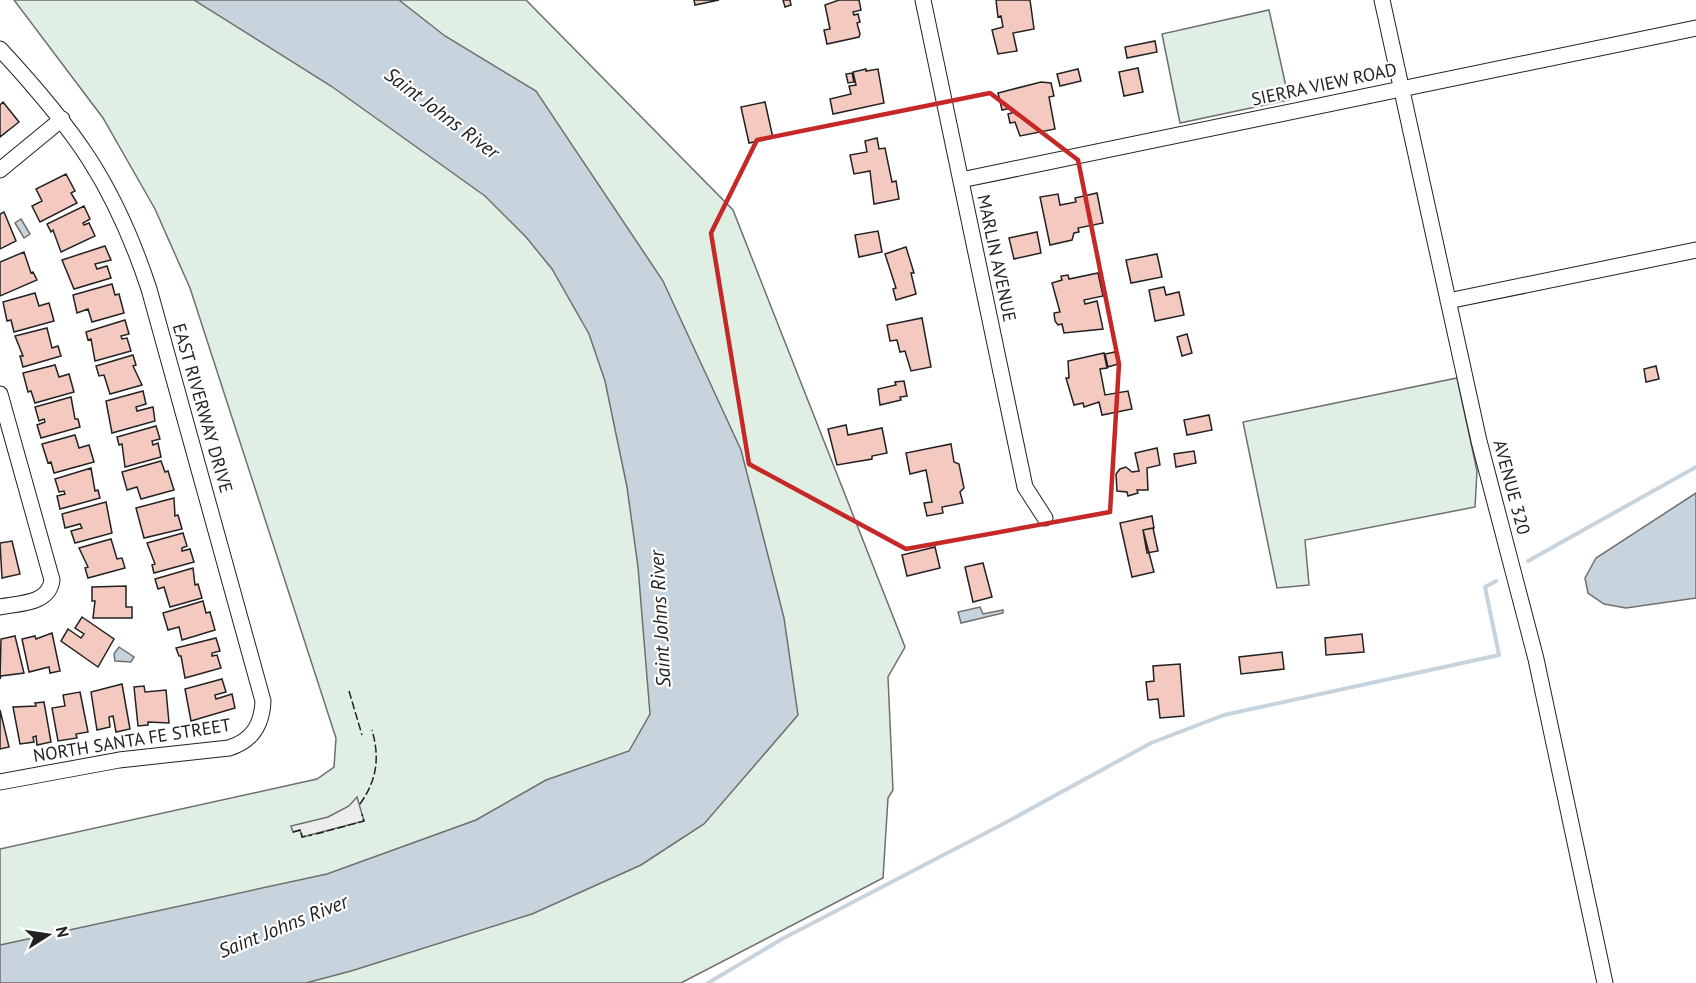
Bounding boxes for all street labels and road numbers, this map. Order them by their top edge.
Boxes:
street label: SIERRA VIEW ROAD [1249,57,1399,111]
street label: MARLIN AVENUE [972,192,1022,324]
street label: EAST RIVERWAY DRIVE [168,321,238,495]
street label: AVENUE 320 [1488,437,1536,537]
street label: NORTH SANTA FE STREET [32,713,232,767]

